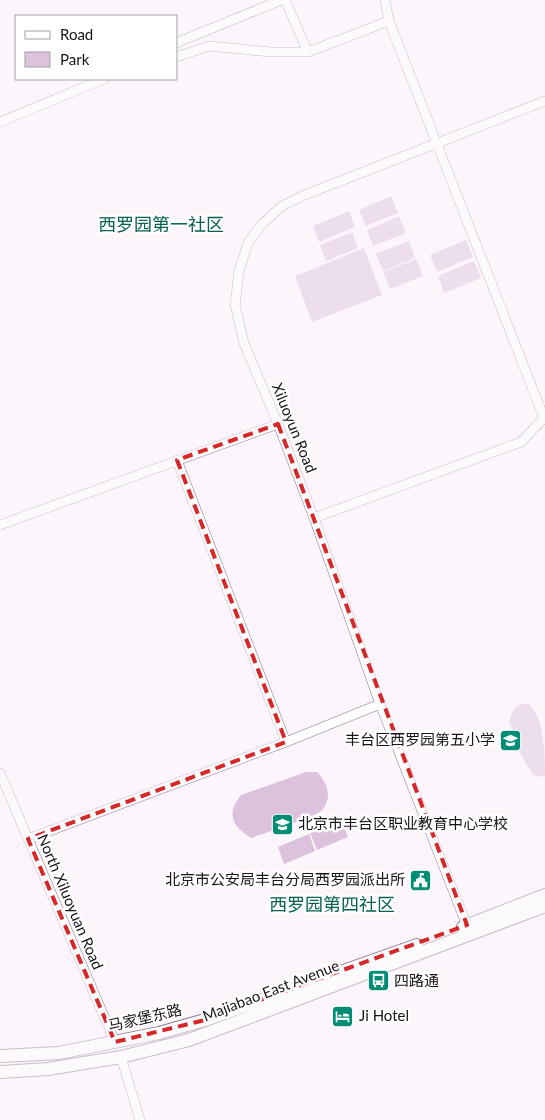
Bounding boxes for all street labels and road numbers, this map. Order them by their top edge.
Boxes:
street label: Xiluoyun Road [269,380,321,475]
street label: North Xiluoyuan Road [34,831,108,972]
street label: Majiabao East Avenue [200,956,342,1024]
street label: 马家堡东路 [106,1000,183,1034]

